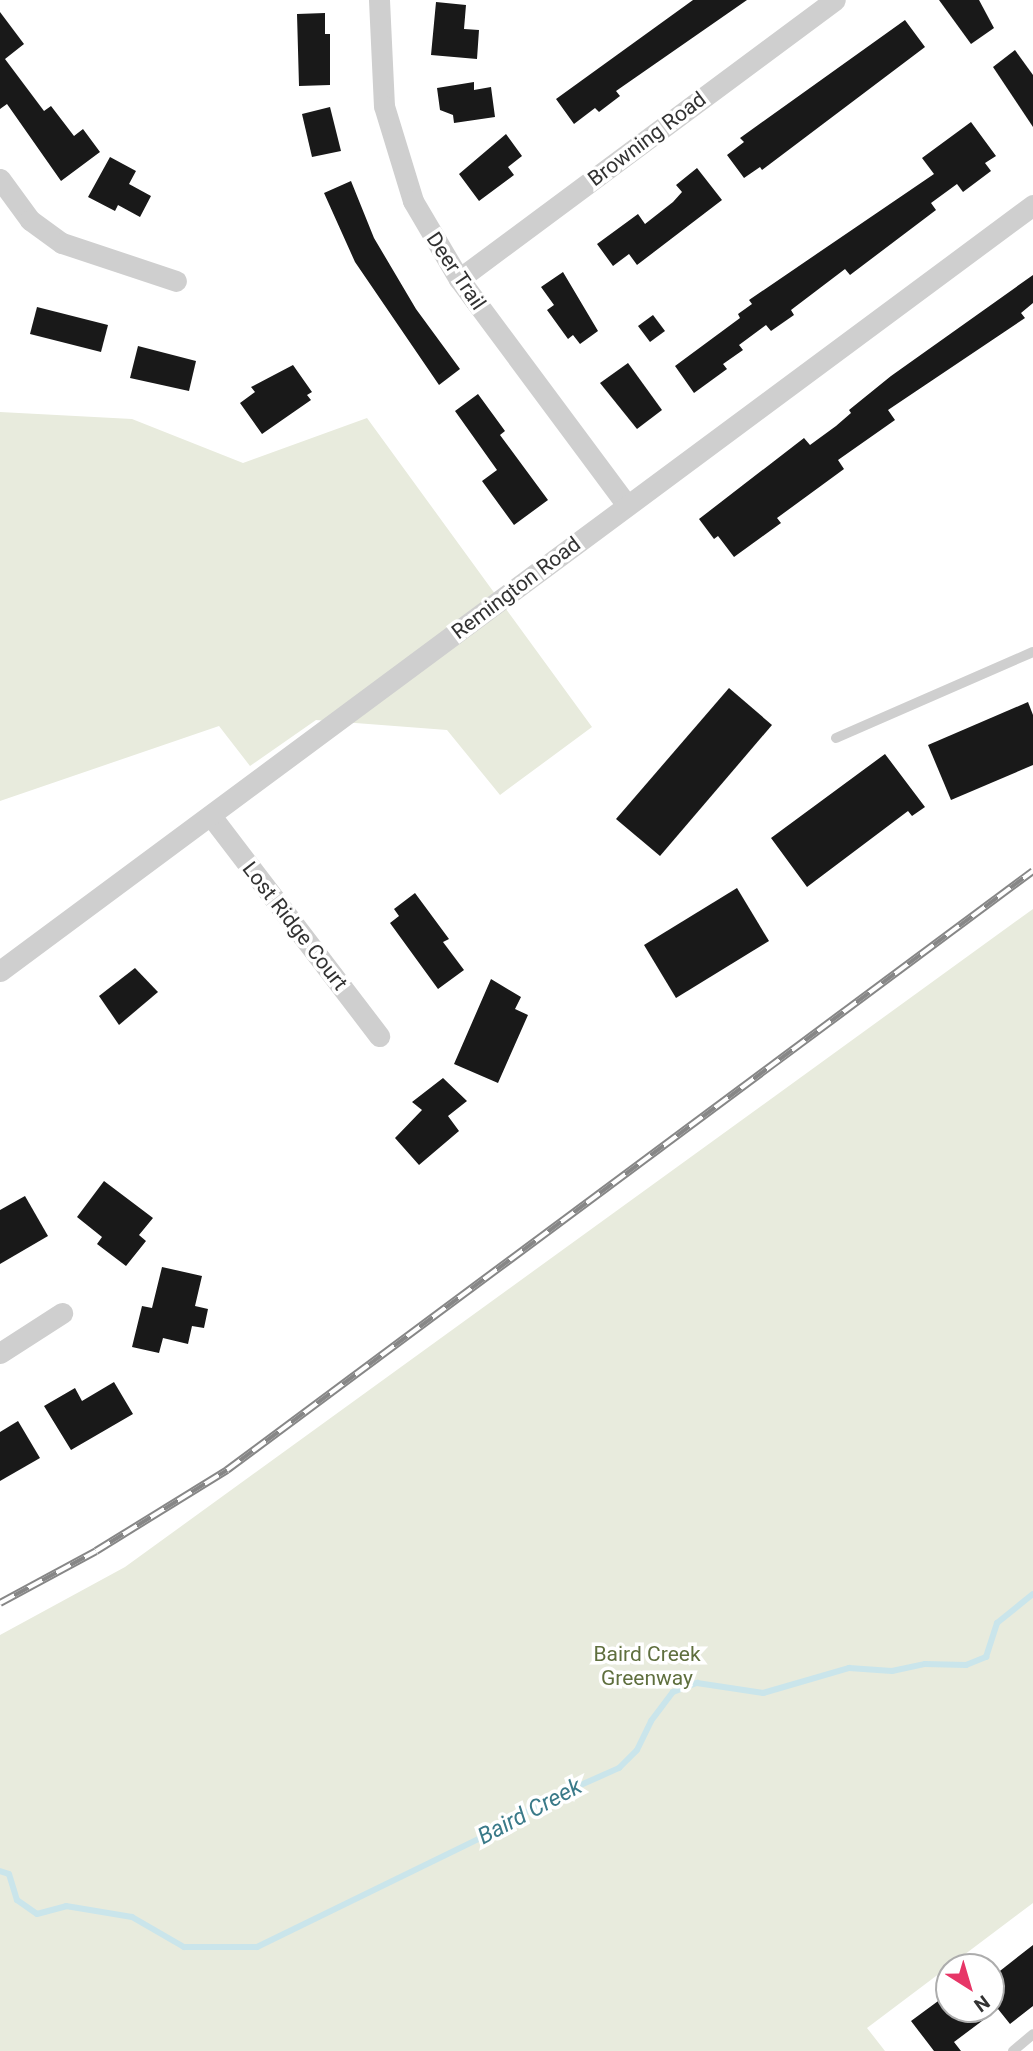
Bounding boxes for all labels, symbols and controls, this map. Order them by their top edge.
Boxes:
street label: Browning Road [583,86,711,192]
street label: Deer Trail [421,227,491,315]
street label: Remington Road [447,531,585,645]
street label: Lost Ridge Court [237,857,353,995]
park label: Baird Creek Greenway [593,1641,701,1691]
water label: Baird Creek [473,1773,587,1851]
north arrow [935,1953,1005,2023]
text: N [969,1990,994,2017]

